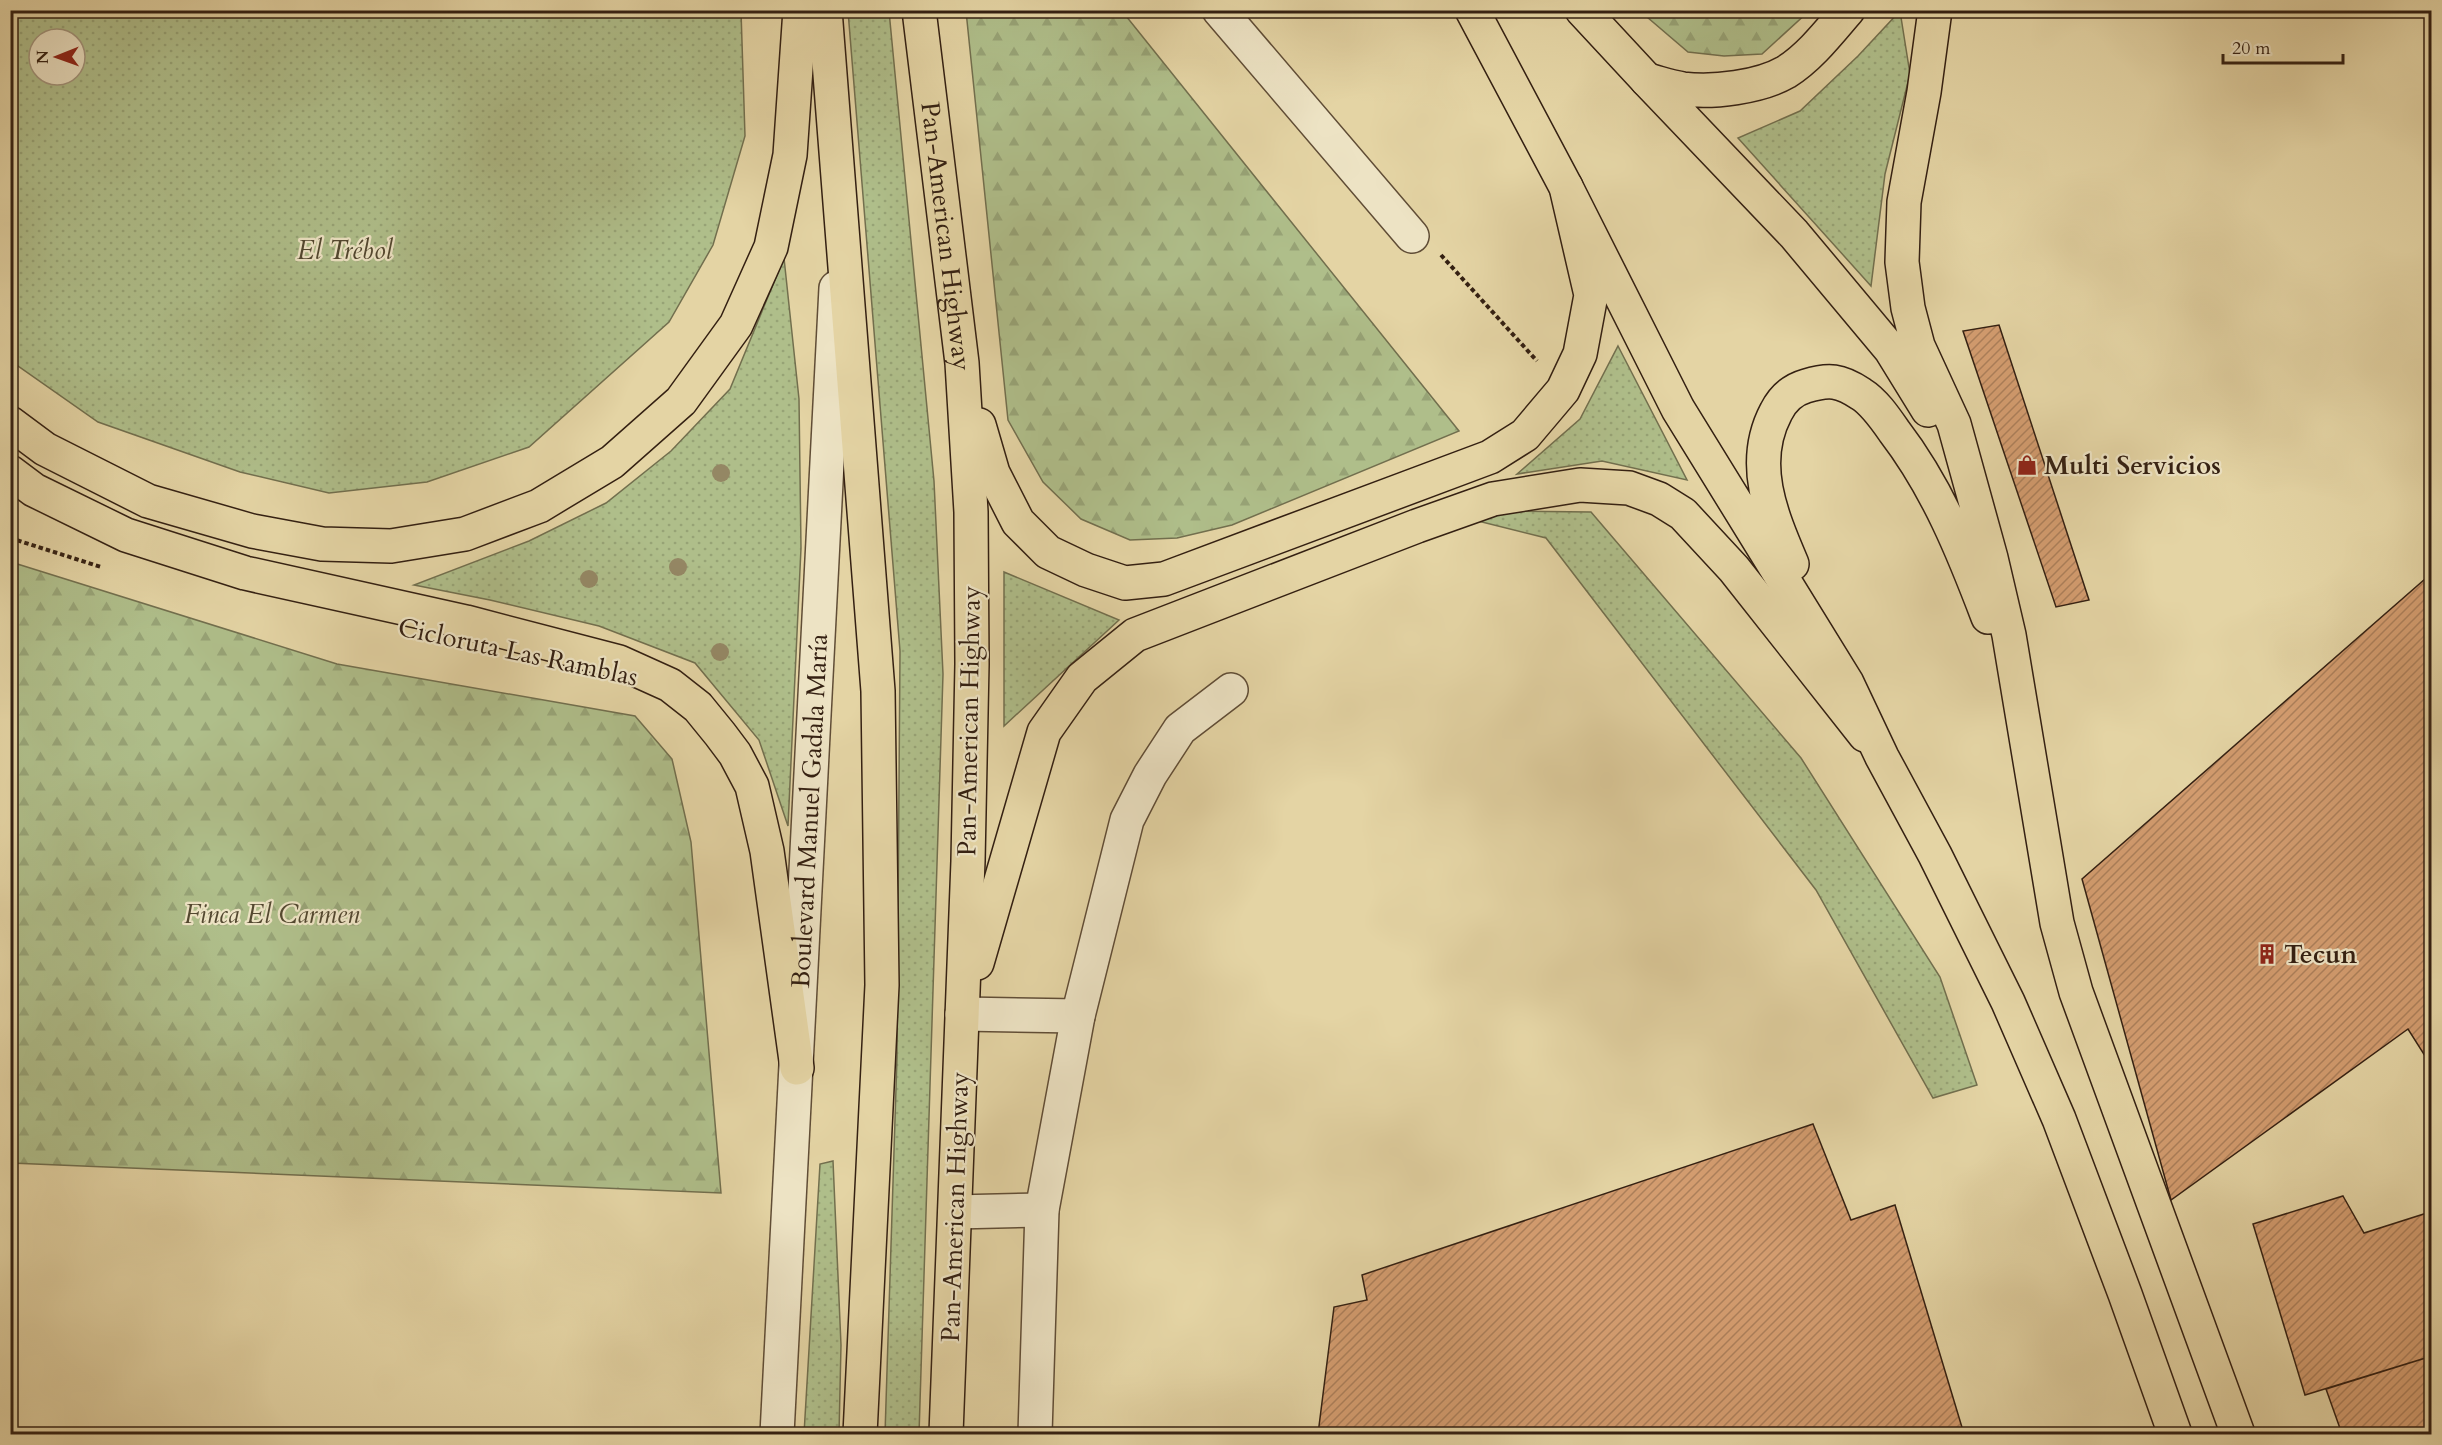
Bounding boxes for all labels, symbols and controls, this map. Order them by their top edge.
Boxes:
north arrow [27,27,87,87]
scale bar [2223,27,2343,65]
text: 20 m [2232,36,2271,61]
text: N [32,50,54,64]
street label: Pan-American Highway [913,100,980,372]
park label: El Trébol [297,233,394,268]
place label: Multi Servicios [2044,448,2221,483]
shop icon: Multi Servicios [2015,453,2039,477]
street label: Pan-American Highway [949,585,989,857]
street label: Cicloruta Las Ramblas [395,609,641,695]
street label: Boulevard Manuel Gadala María [782,633,836,989]
park label: Finca El Carmen [184,897,360,932]
place label: Tecun [2284,937,2357,972]
building icon: Tecun [2255,942,2279,966]
street label: Pan-American Highway [933,1071,977,1343]

